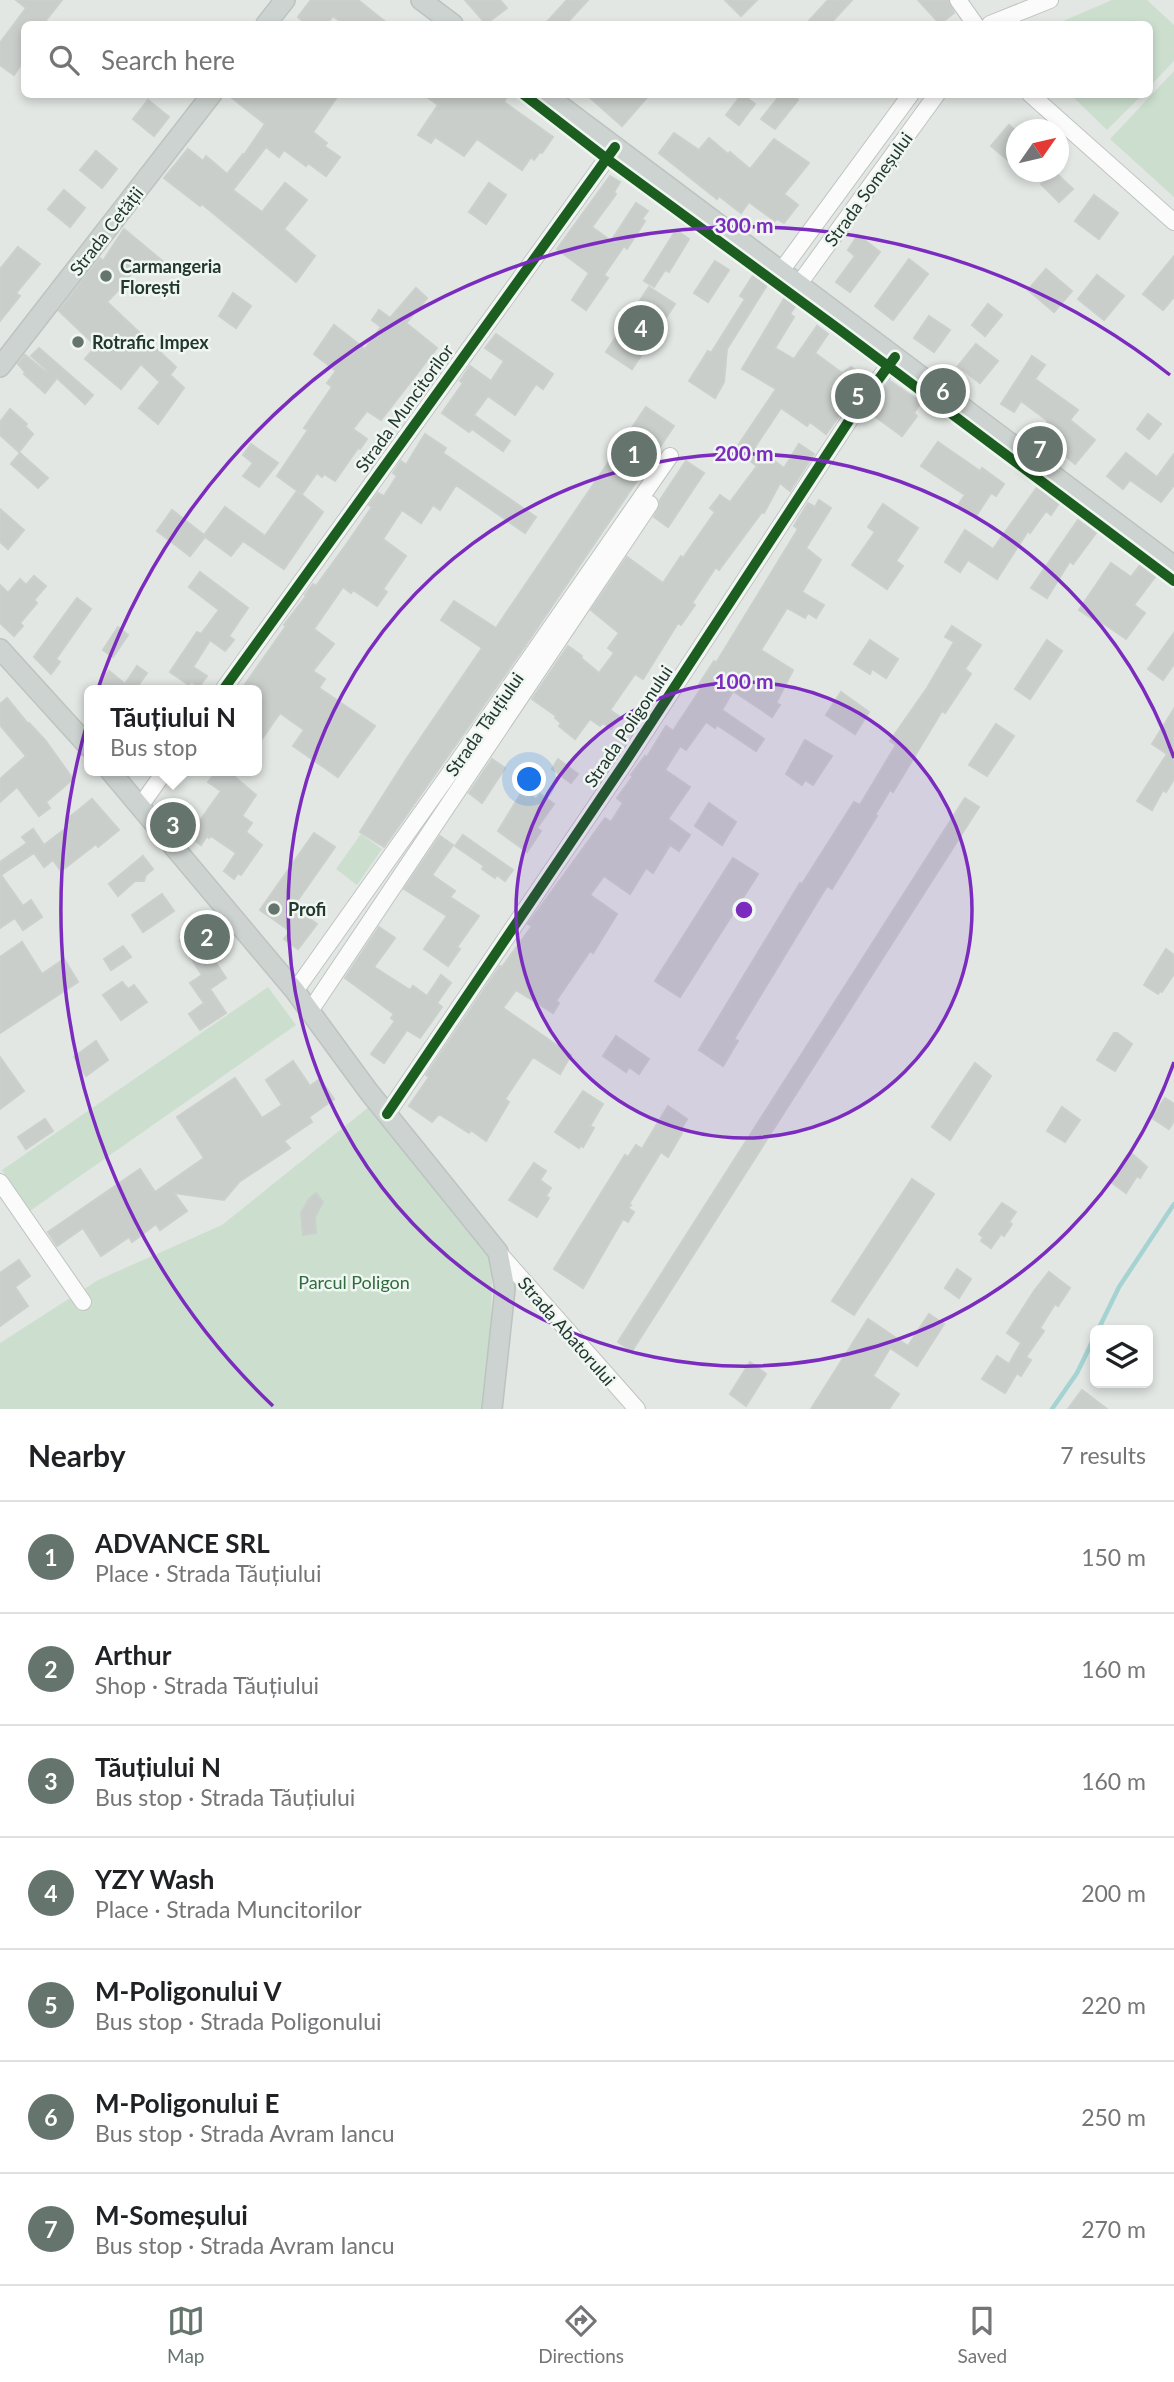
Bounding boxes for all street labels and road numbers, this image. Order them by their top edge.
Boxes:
street label: Strada Someșului [819,128,917,250]
street label: Strada Cetății [65,182,147,280]
street label: Strada Muncitorilor [350,339,458,476]
street label: Strada Poligonului [579,661,677,791]
street label: Strada Tăuțiului [440,668,528,780]
street label: Strada Abatorului [514,1272,620,1390]

